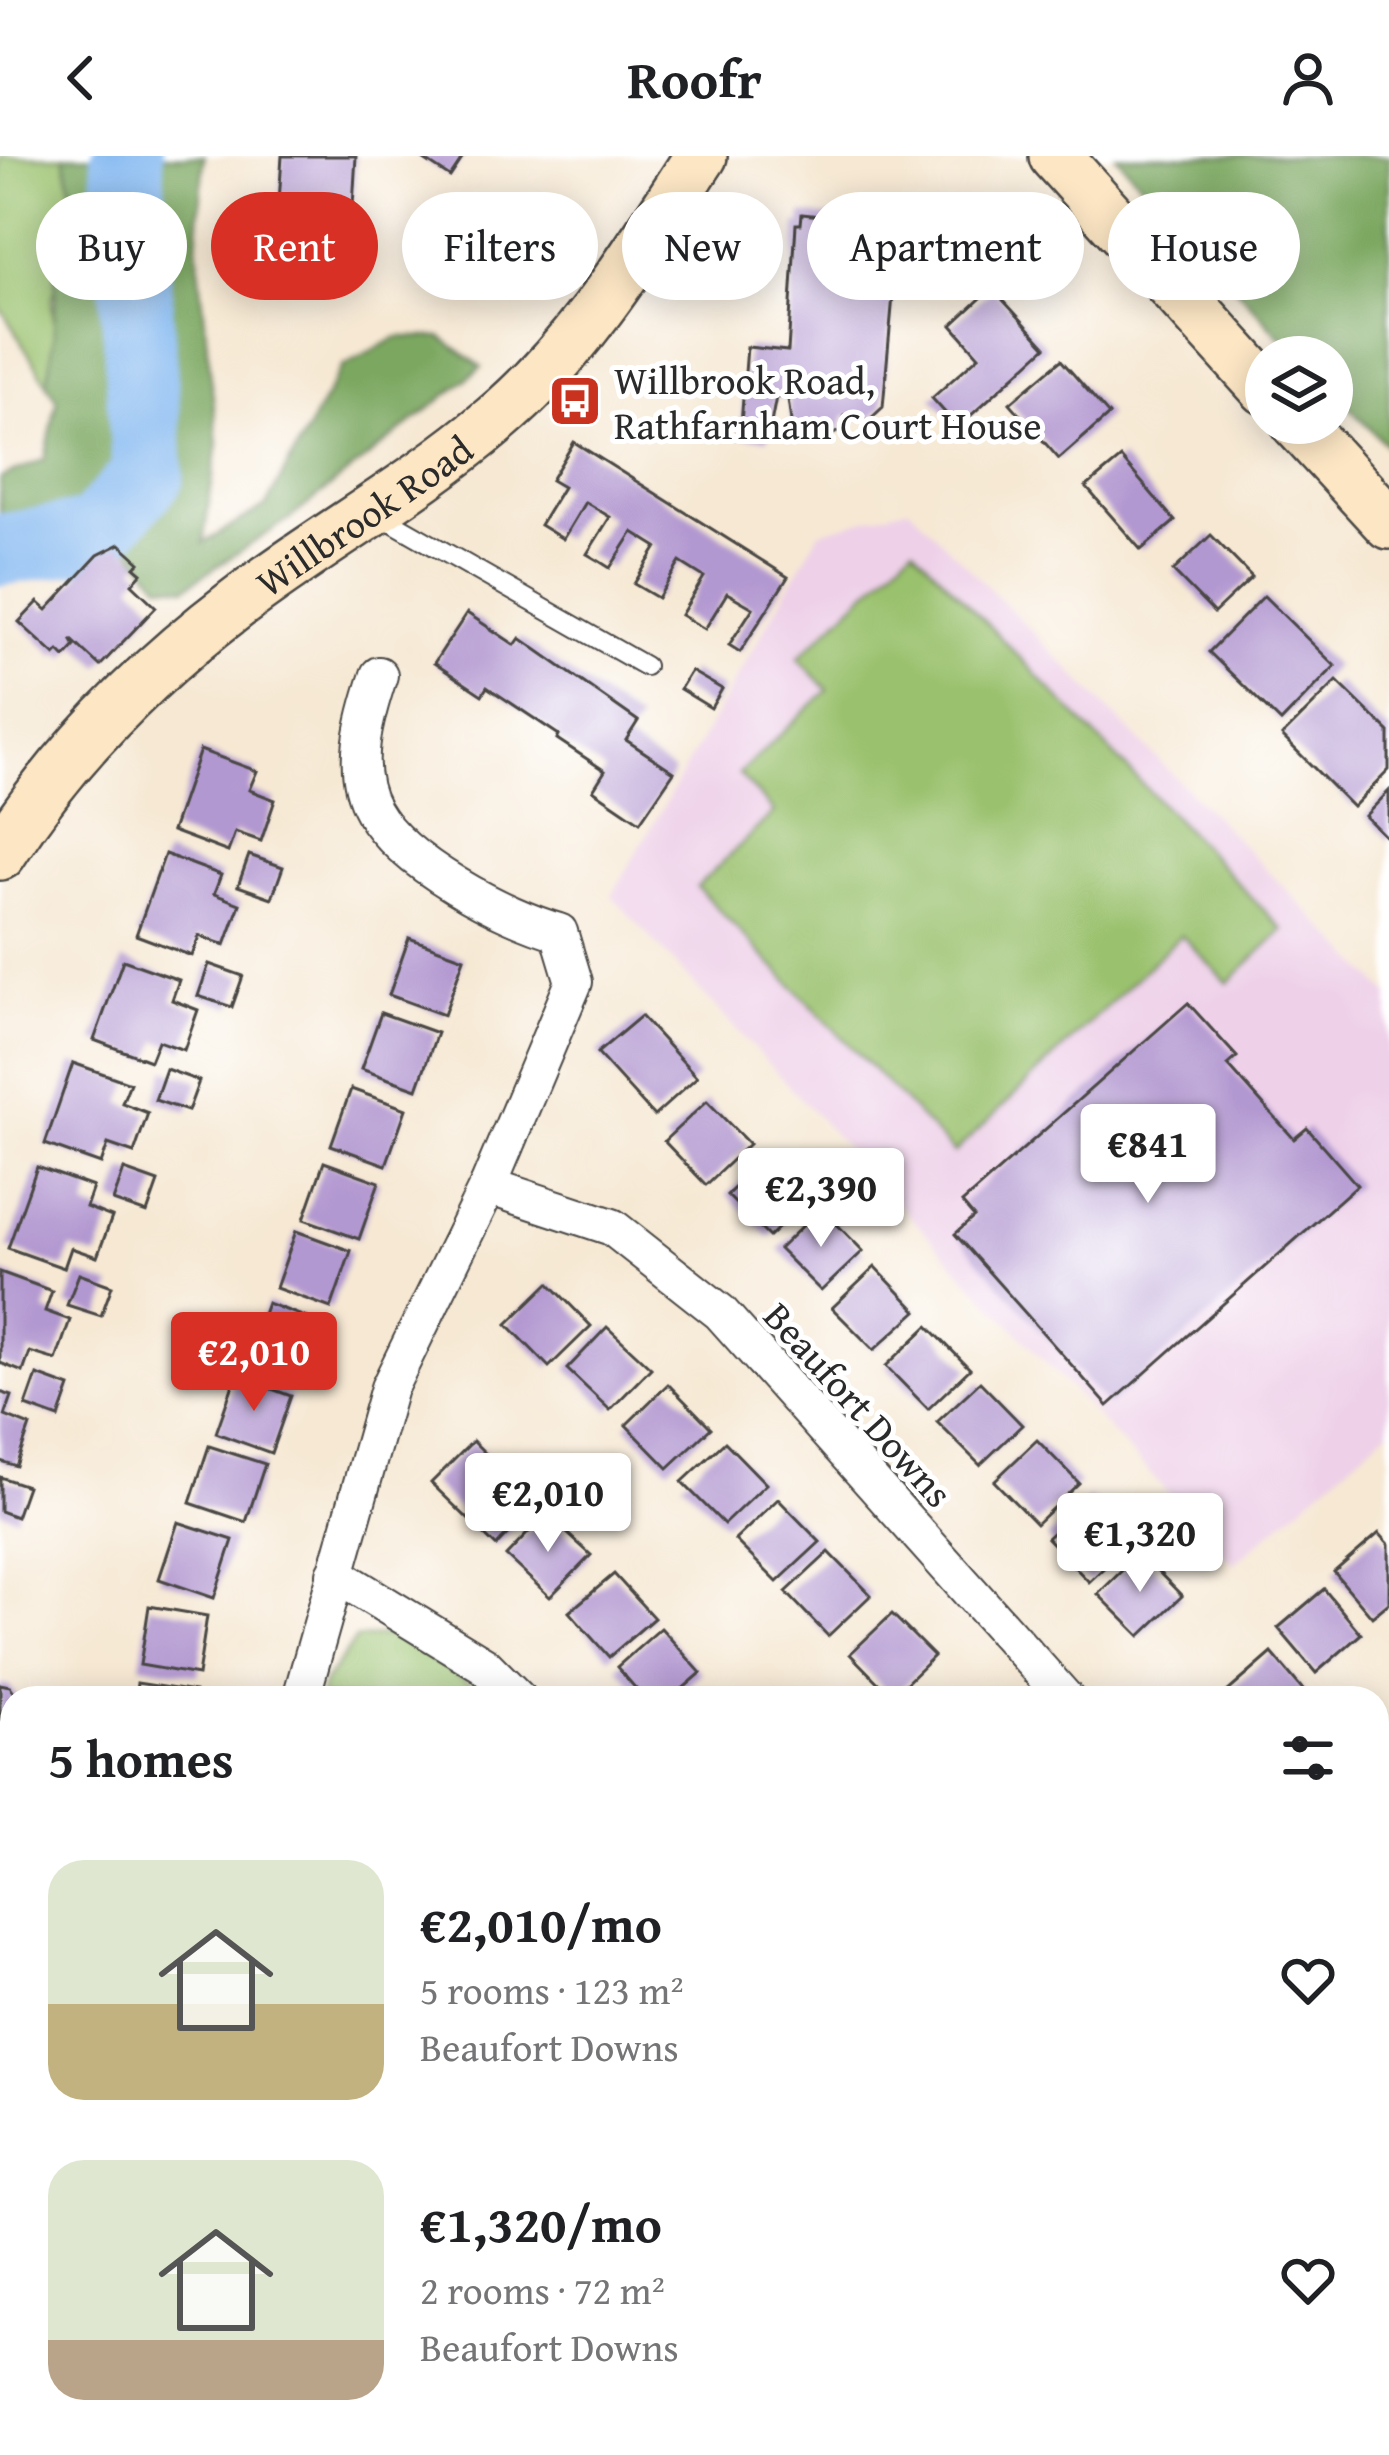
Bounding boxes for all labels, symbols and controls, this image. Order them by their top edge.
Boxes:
text: Roofr [627,39,762,118]
icon: back [48,45,114,111]
icon: person [1275,45,1341,111]
chip: Buy [36,192,187,300]
chip: Rent [211,192,378,300]
chip: Filters [402,192,598,300]
chip: New [622,192,783,300]
chip: Apartment [807,192,1084,300]
chip: House [1108,192,1300,300]
map controls [1245,336,1353,444]
button: layers [1245,336,1353,444]
place label: Willbrook Road, Rathfarnham Court House [614,351,1042,453]
bus stop icon: Willbrook Road, Rathfarnham Court House [547,373,603,429]
street label: Willbrook Road [243,420,484,610]
pin: €841 [1077,1104,1219,1206]
text: €841 [1108,1114,1188,1171]
pin: €2,390 [723,1148,919,1250]
text: €2,390 [765,1158,877,1215]
street label: Beaufort Downs [751,1289,967,1519]
pin: €2,010 [156,1312,352,1414]
text: €2,010 [198,1322,310,1379]
pin: €2,010 [450,1453,646,1555]
text: €2,010 [492,1463,604,1520]
pin: €1,320 [1042,1493,1238,1595]
text: €1,320 [1084,1503,1196,1560]
text: 5 homes [48,1721,234,1796]
icon: filters [1275,1725,1341,1791]
text: €2,010/mo [420,1886,662,1961]
icon: home [144,1908,288,2052]
icon: heart [1275,1947,1341,2013]
text: 5 rooms · 123 m² [420,1961,684,2018]
text: Beaufort Downs [420,2018,679,2075]
text: €1,320/mo [420,2186,662,2261]
icon: home [144,2208,288,2352]
icon: heart [1275,2247,1341,2313]
text: 2 rooms · 72 m² [420,2261,665,2318]
text: Beaufort Downs [420,2318,679,2375]

